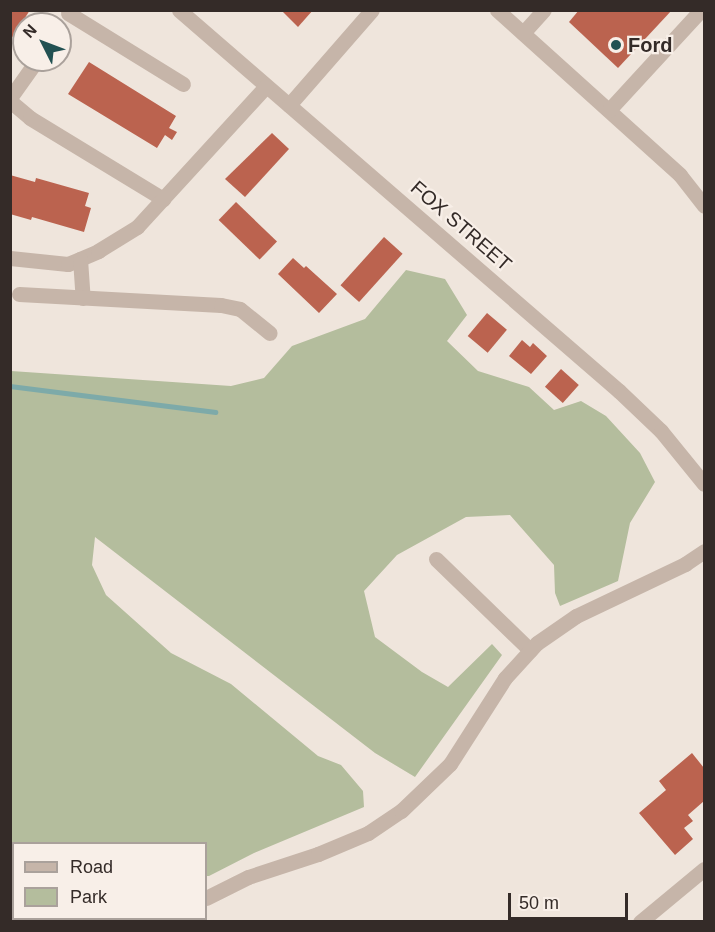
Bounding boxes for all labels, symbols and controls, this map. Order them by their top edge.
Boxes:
north arrow [12,12,72,72]
text: N [20,21,40,41]
place label: Ford [628,33,672,57]
marker: Ford [609,38,623,52]
street label: FOX STREET [406,176,516,276]
legend [12,842,207,920]
text: Road [70,857,113,877]
scale bar [511,881,631,919]
text: Park [70,887,107,907]
text: 50 m [519,893,559,913]

